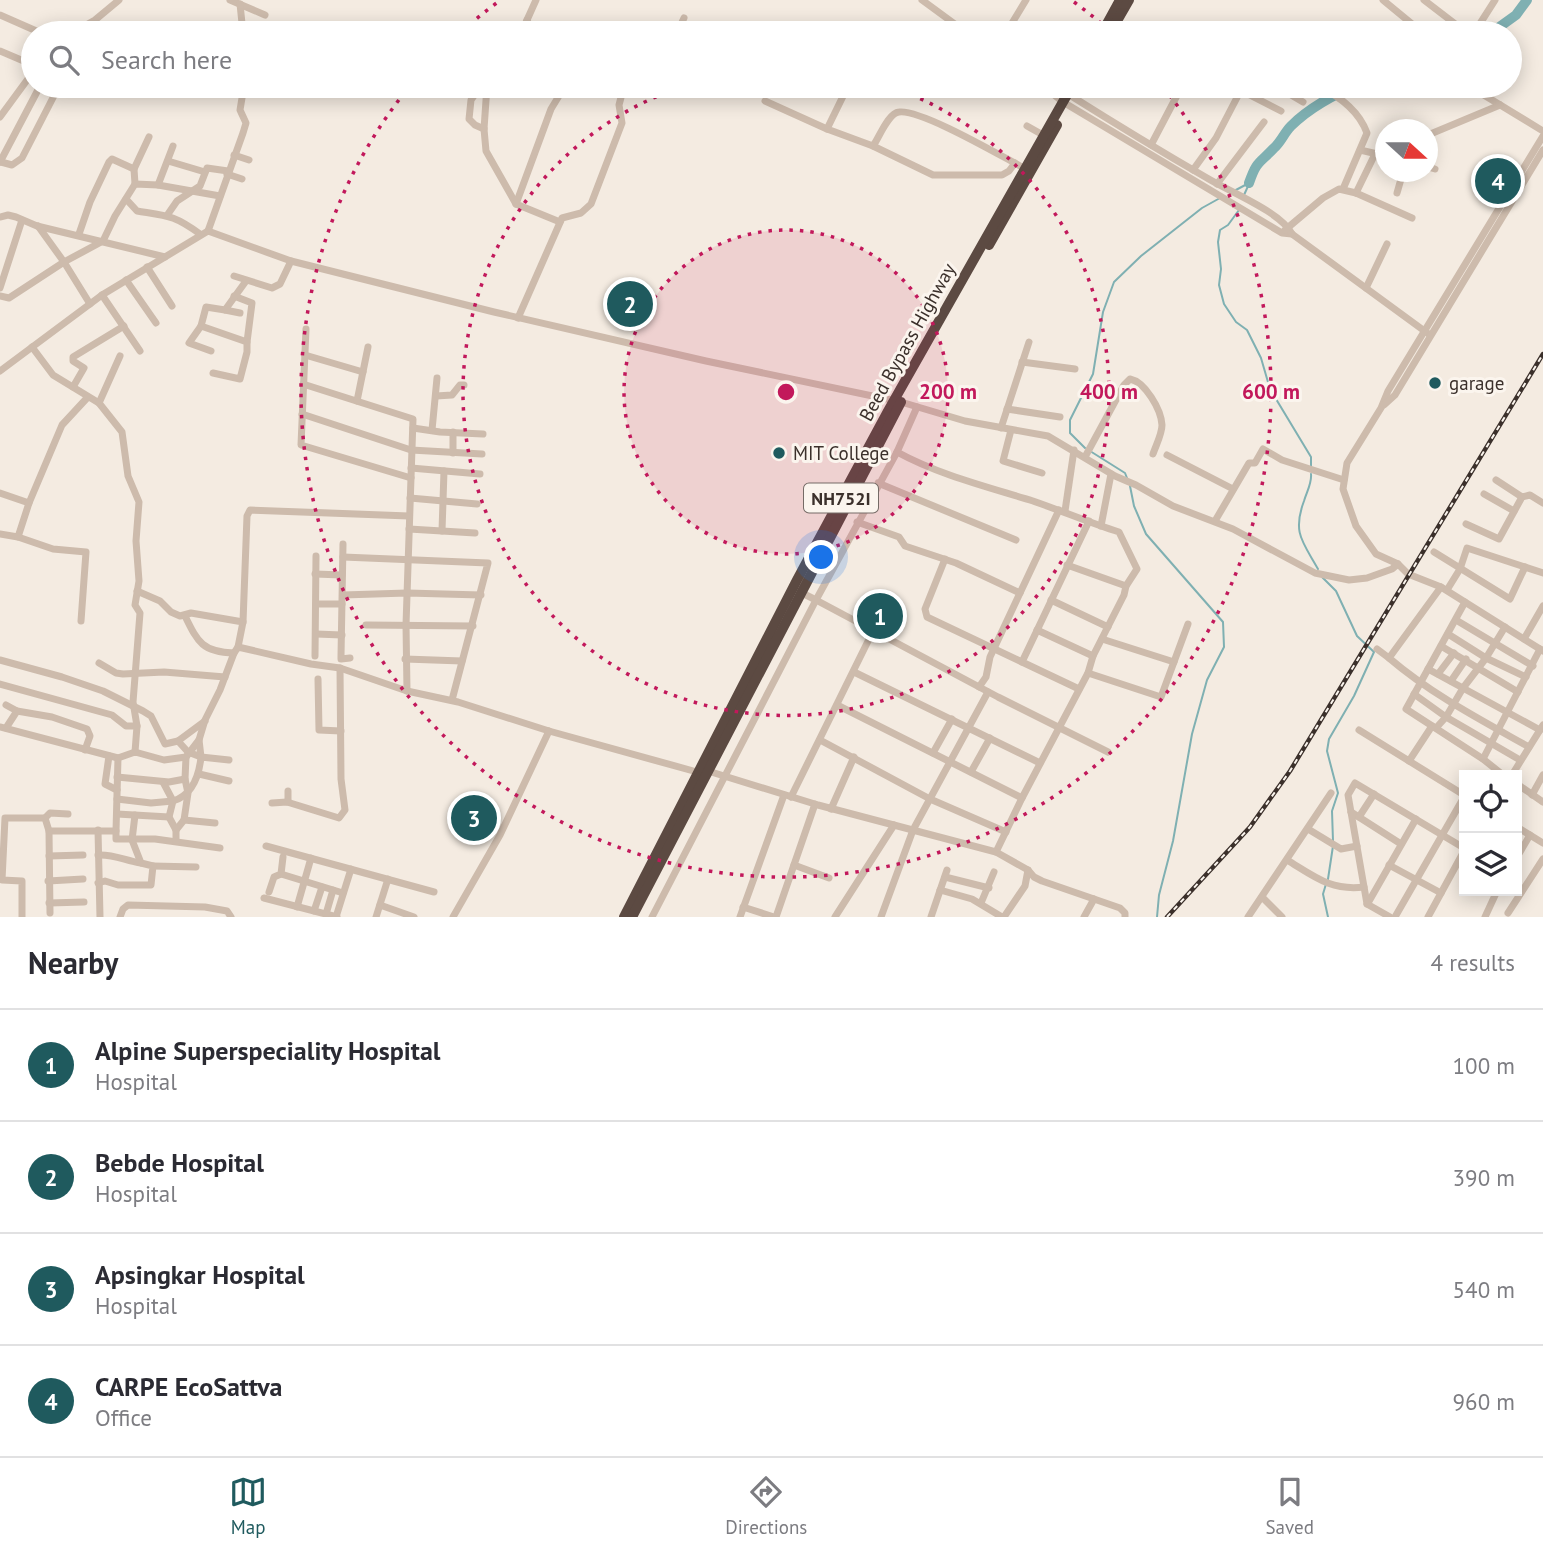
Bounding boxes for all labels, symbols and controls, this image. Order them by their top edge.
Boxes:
search box [21,21,1522,98]
icon: search [45,41,83,79]
text: Search here [101,43,232,76]
north arrow [1375,119,1438,182]
pin: 4 [1475,155,1521,207]
street label: Beed Bypass Highway [854,259,960,425]
pin: 2 [607,278,653,330]
place label: garage [1449,371,1504,395]
marker: garage [1427,375,1443,391]
text: 200 m [919,378,977,405]
text: 400 m [1080,378,1138,405]
text: 600 m [1242,378,1300,405]
centre of rings [774,380,798,404]
place label: MIT College [793,441,889,465]
marker: MIT College [771,445,787,461]
road number: NH752I [804,484,878,512]
your location [804,540,838,574]
pin: 1 [857,590,903,642]
map controls [1459,770,1522,896]
button: locate [1459,770,1522,833]
pin: 3 [451,792,497,844]
button: layers [1459,833,1522,896]
text: Nearby [28,943,118,982]
text: 4 results [1431,948,1515,977]
text: Alpine Superspeciality Hospital [95,1034,440,1067]
text: 1 [44,1051,58,1080]
text: 100 m [1453,1051,1515,1080]
text: Hospital [95,1067,177,1096]
text: Bebde Hospital [95,1146,264,1179]
text: 2 [44,1163,58,1192]
text: 390 m [1453,1163,1515,1192]
text: Hospital [95,1179,177,1208]
text: Apsingkar Hospital [95,1258,305,1291]
text: 3 [44,1275,58,1304]
text: 540 m [1453,1275,1515,1304]
text: Hospital [95,1291,177,1320]
text: CARPE EcoSattva [95,1370,283,1403]
text: 4 [44,1387,58,1416]
text: 960 m [1453,1387,1515,1416]
text: Office [95,1403,152,1432]
tab: Map [229,1473,267,1539]
tab: Directions [725,1473,807,1539]
tab: Saved [1266,1473,1314,1539]

